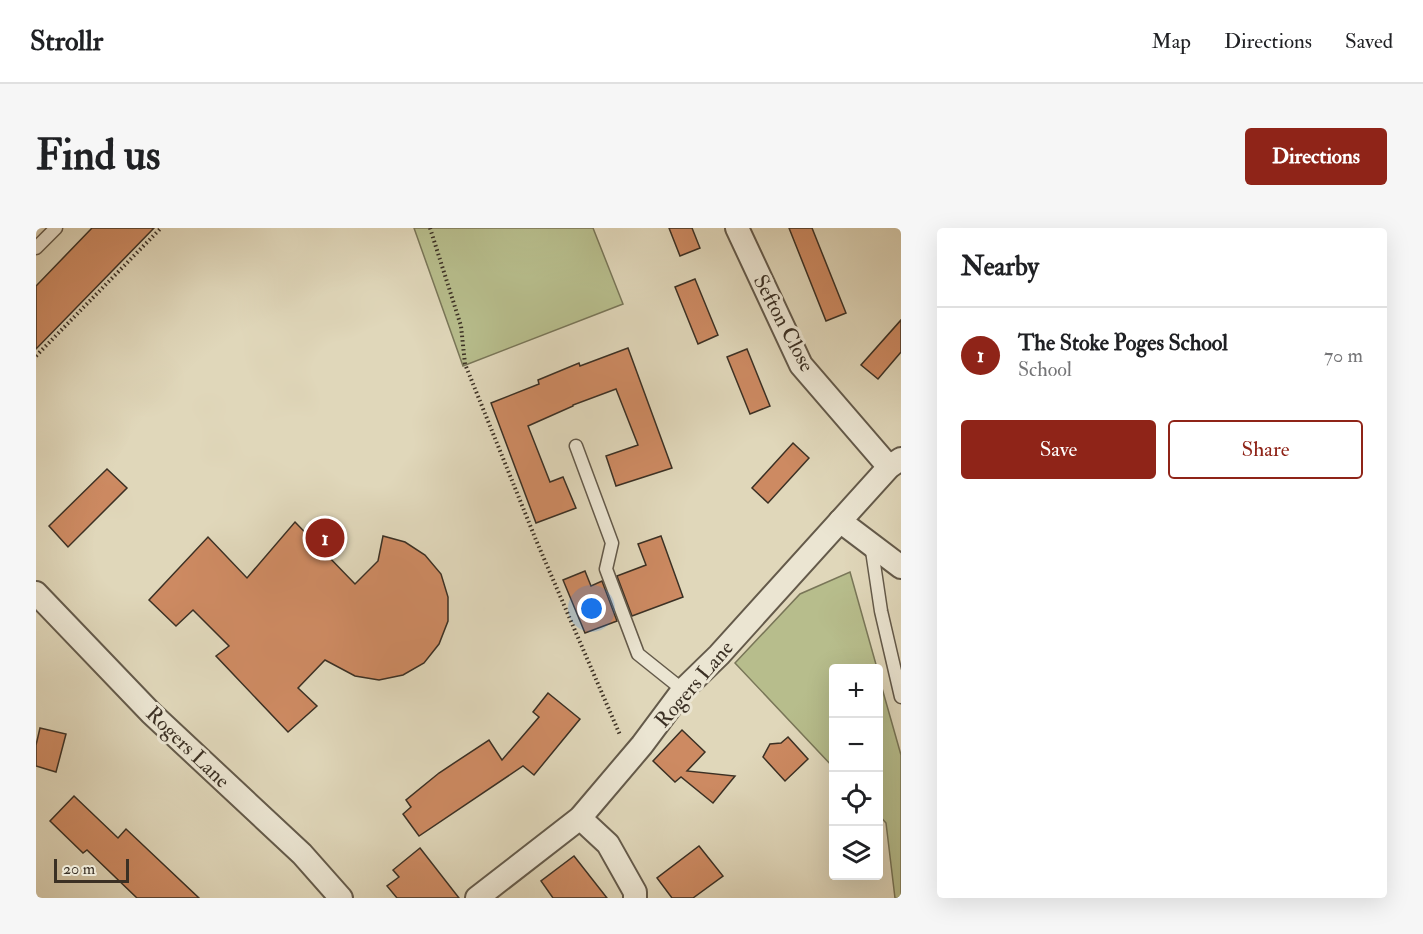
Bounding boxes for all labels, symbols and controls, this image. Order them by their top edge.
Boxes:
text: Strollr [30,24,103,59]
text: Map [1151,28,1191,55]
text: Directions [1224,28,1312,55]
text: Saved [1345,28,1393,55]
button: Directions [1245,128,1387,185]
text: Find us [36,130,160,182]
text: Nearby [961,251,1039,283]
street label: Sefton Close [747,270,820,377]
text: The Stoke Poges School [1018,329,1228,357]
text: 1 [977,343,984,368]
text: 70 m [1324,343,1363,368]
text: School [1018,357,1072,382]
button: Save [961,420,1156,479]
button: Share [1168,420,1363,479]
pin: 1 [306,516,344,560]
your location [577,594,606,623]
street label: Rogers Lane [649,635,740,734]
map controls [829,664,883,880]
button: + [829,664,883,718]
street label: Rogers Lane [140,701,236,794]
button: − [829,718,883,772]
button: locate [829,772,883,826]
button: layers [829,826,883,880]
scale bar [54,856,129,884]
text: 20 m [63,859,95,879]

